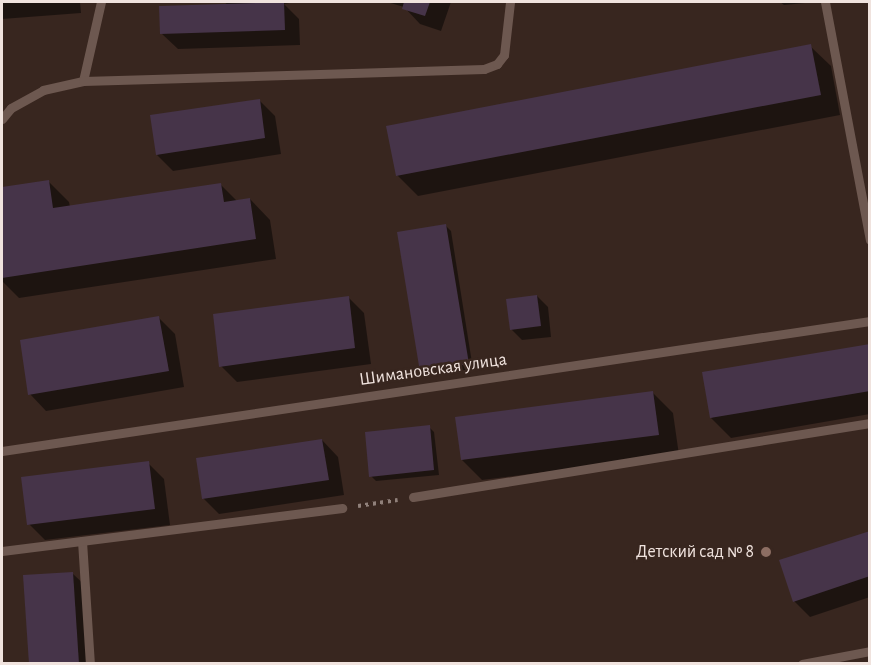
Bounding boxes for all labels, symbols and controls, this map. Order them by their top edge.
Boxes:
street label: Шимановская улица [358,349,508,391]
place label: Детский сад № 8 [636,541,754,563]
marker: Детский сад № 8 [759,545,773,559]

